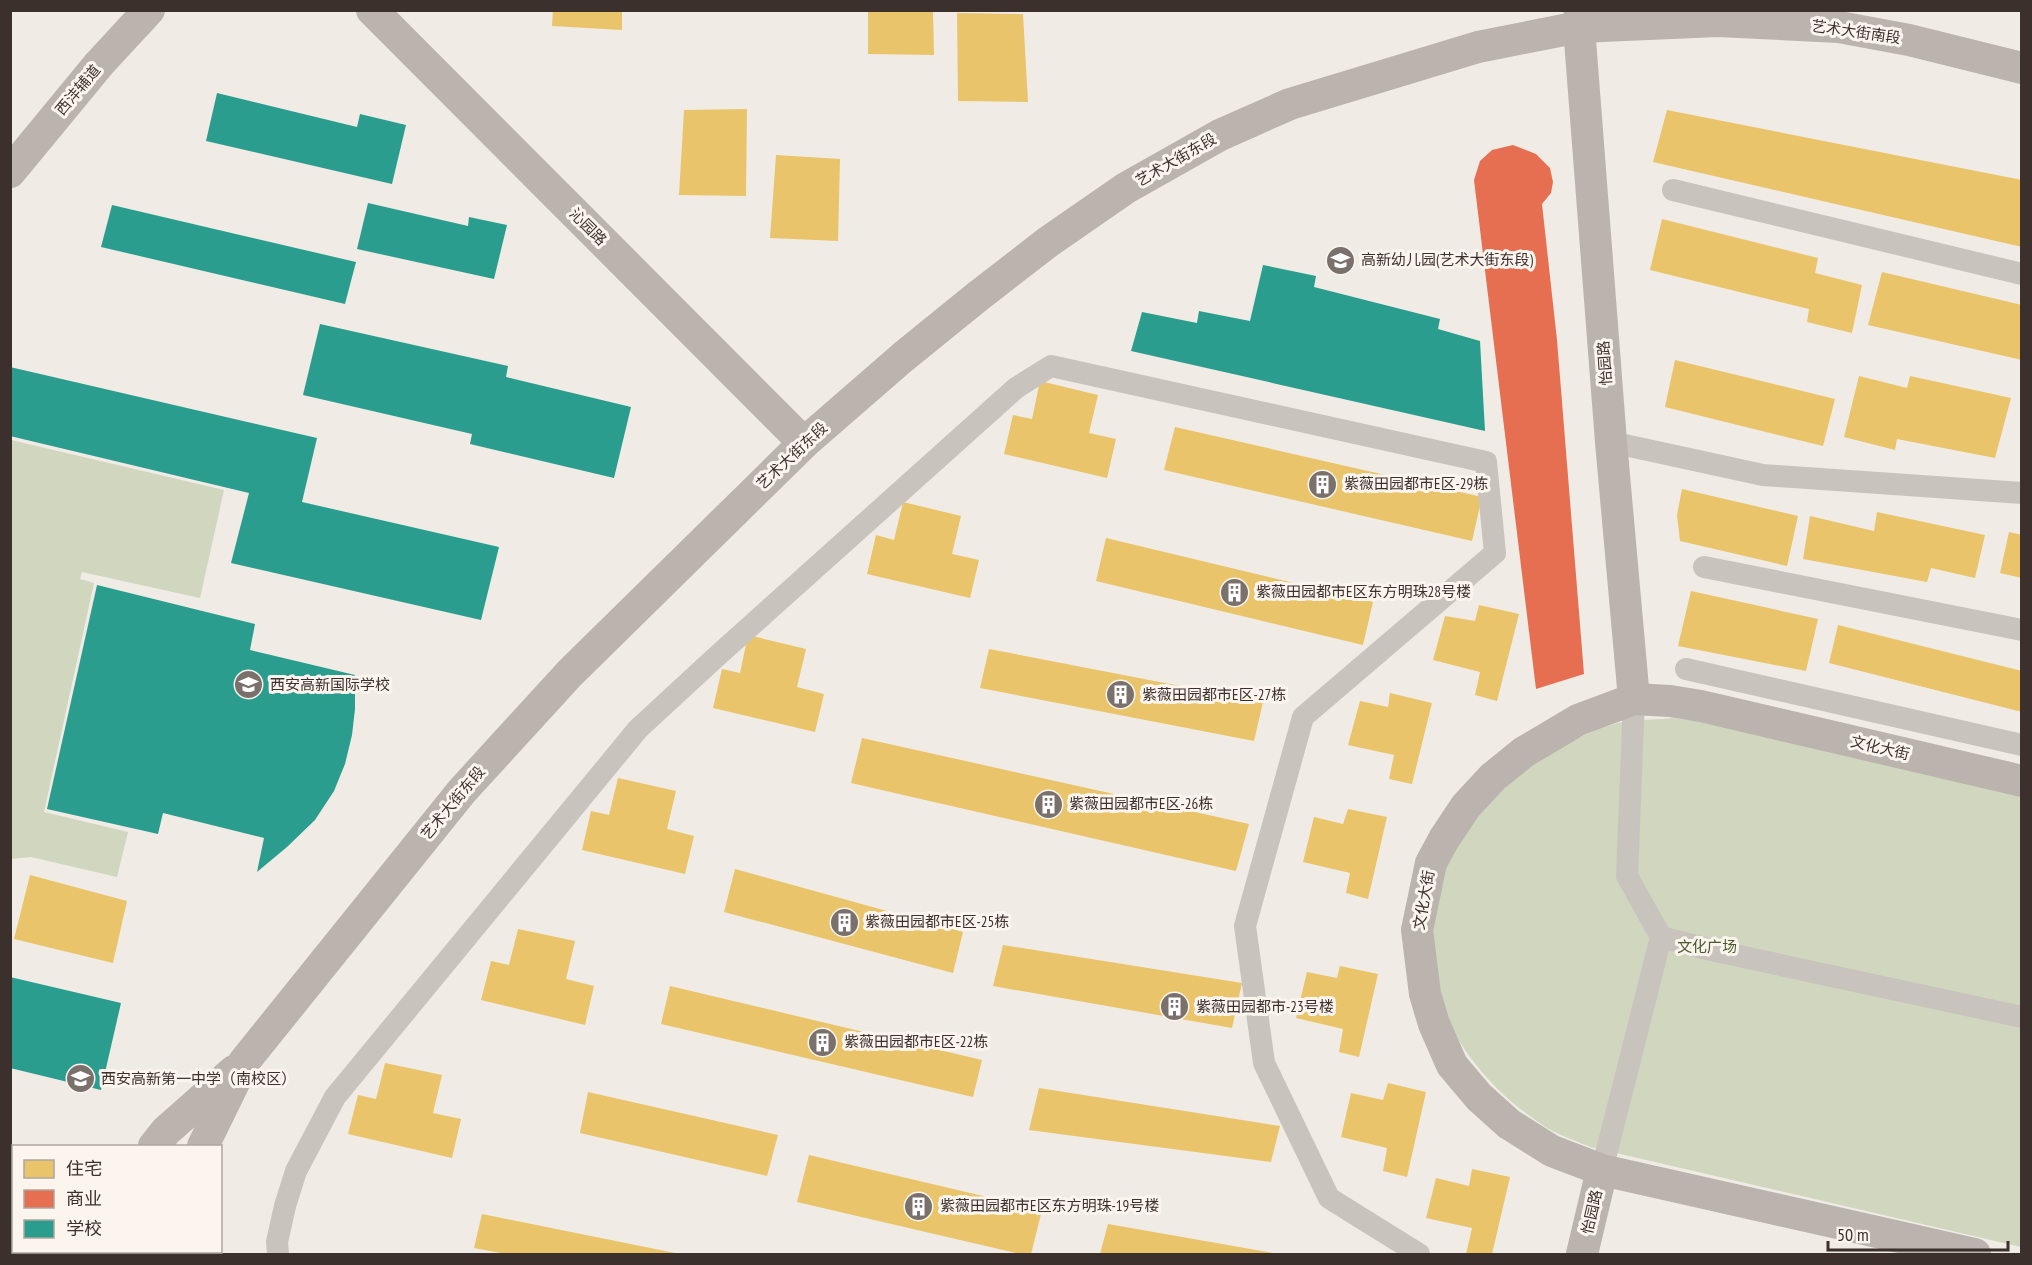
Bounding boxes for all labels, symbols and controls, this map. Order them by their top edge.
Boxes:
street label: 艺术大街南段 [1810,16,1902,47]
street label: 西沣辅道 [51,61,104,119]
street label: 艺术大街东段 [1132,129,1219,190]
street label: 沁园路 [566,204,611,249]
school or university icon: 高新幼儿园(艺术大街东段) [1324,244,1356,276]
place label: 高新幼儿园(艺术大街东段) [1361,250,1533,269]
street label: 怡园路 [1593,340,1616,386]
street label: 艺术大街东段 [752,418,831,493]
building icon: 紫薇田园都市E区-29栋 [1307,468,1339,500]
place label: 紫薇田园都市E区-29栋 [1344,474,1488,493]
building icon: 紫薇田园都市E区东方明珠28号楼 [1219,576,1251,608]
place label: 紫薇田园都市E区东方明珠28号楼 [1256,582,1471,601]
school or university icon: 西安高新国际学校 [233,669,265,701]
place label: 西安高新国际学校 [270,675,390,694]
building icon: 紫薇田园都市E区-27栋 [1105,679,1137,711]
place label: 紫薇田园都市E区-27栋 [1142,685,1286,704]
street label: 文化大街 [1849,732,1911,764]
street label: 艺术大街东段 [416,762,489,843]
building icon: 紫薇田园都市E区-26栋 [1032,788,1064,820]
place label: 紫薇田园都市E区-26栋 [1069,794,1213,813]
street label: 文化大街 [1409,869,1438,931]
building icon: 紫薇田园都市E区-25栋 [828,906,860,938]
place label: 紫薇田园都市E区-25栋 [865,912,1009,931]
park label: 文化广场 [1677,937,1737,956]
building icon: 紫薇田园都市-23号楼 [1159,991,1191,1023]
place label: 紫薇田园都市-23号楼 [1196,997,1334,1016]
building icon: 紫薇田园都市E区-22栋 [807,1026,839,1058]
place label: 紫薇田园都市E区-22栋 [844,1032,988,1051]
school or university icon: 西安高新第一中学（南校区） [64,1063,96,1095]
place label: 西安高新第一中学（南校区） [101,1069,296,1088]
legend [12,1145,222,1253]
text: 住宅 [66,1157,102,1180]
text: 商业 [66,1187,102,1210]
street label: 怡园路 [1577,1188,1606,1236]
building icon: 紫薇田园都市E区东方明珠-19号楼 [903,1190,935,1222]
place label: 紫薇田园都市E区东方明珠-19号楼 [940,1196,1159,1215]
scale bar [1828,1214,2008,1252]
text: 学校 [66,1217,102,1240]
text: 50 m [1837,1223,1869,1246]

